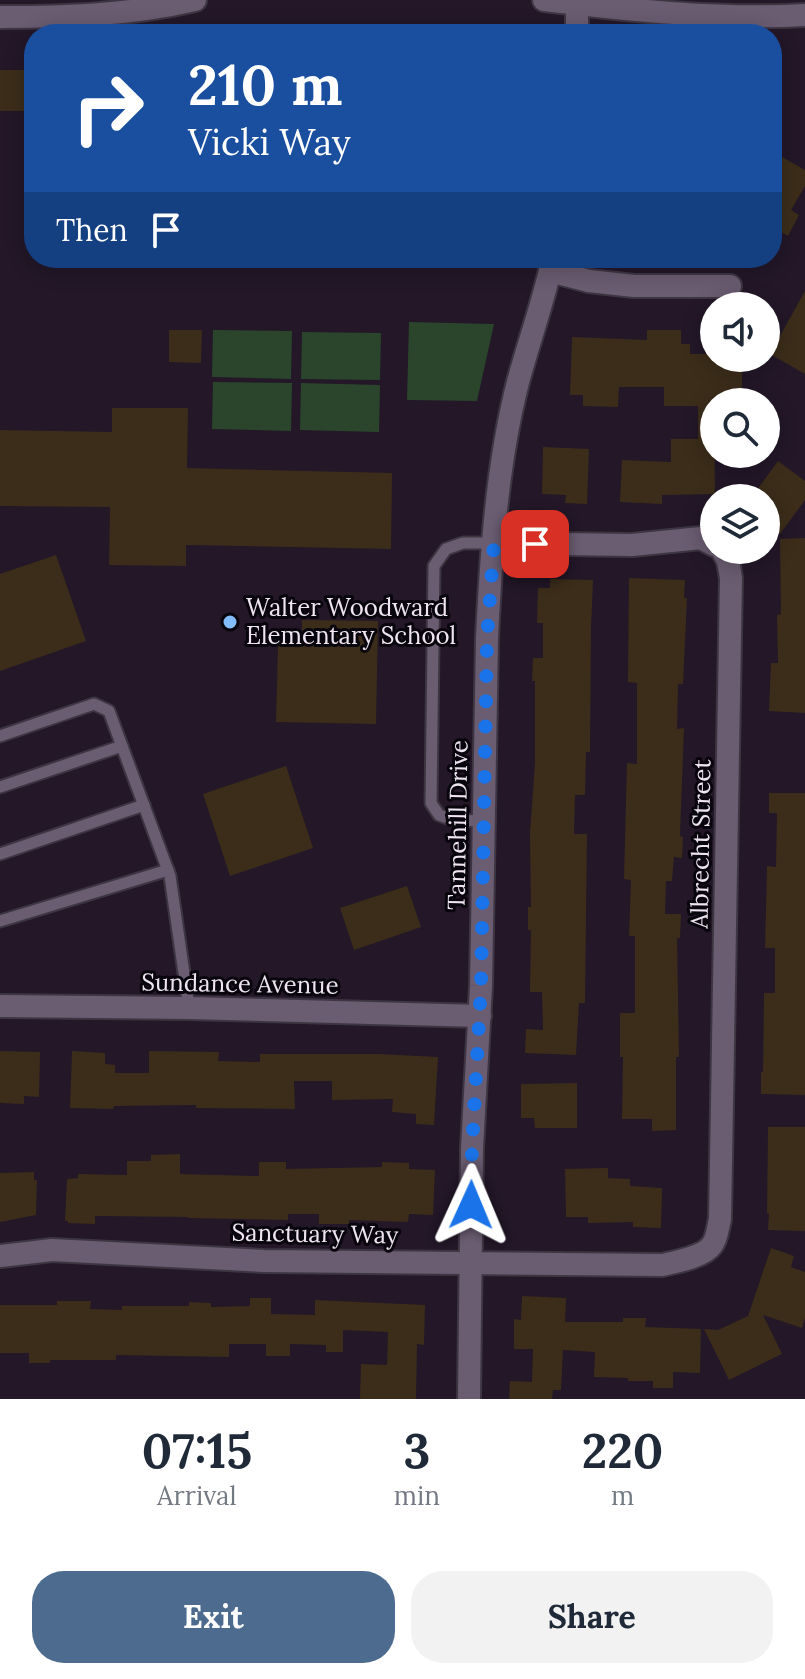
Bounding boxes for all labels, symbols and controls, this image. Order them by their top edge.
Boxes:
text: 210 m [188,49,342,120]
icon: right [56,56,160,160]
text: Vicki Way [188,119,351,165]
icon: arrive [144,208,188,252]
text: Then [56,211,128,249]
map controls [700,292,780,564]
button: sound [700,292,780,372]
button: search [700,388,780,468]
button: layers [700,484,780,564]
pin [501,510,569,578]
icon: arrive [513,522,557,566]
place label: Walter Woodward Elementary School [246,592,456,651]
marker: Walter Woodward Elementary School [221,613,239,631]
street label: Tannehill Drive [441,740,474,910]
street label: Albrecht Street [684,758,717,930]
street label: Sundance Avenue [141,966,339,1001]
position arrow [429,1163,513,1247]
street label: Sanctuary Way [231,1217,399,1250]
text: 07:15 [142,1420,252,1481]
text: 3 [403,1420,430,1481]
text: 220 [582,1420,663,1481]
text: Arrival [157,1479,237,1512]
text: min [394,1479,440,1512]
text: m [611,1479,634,1512]
button: Exit [32,1571,395,1663]
button: Share [411,1571,773,1663]

